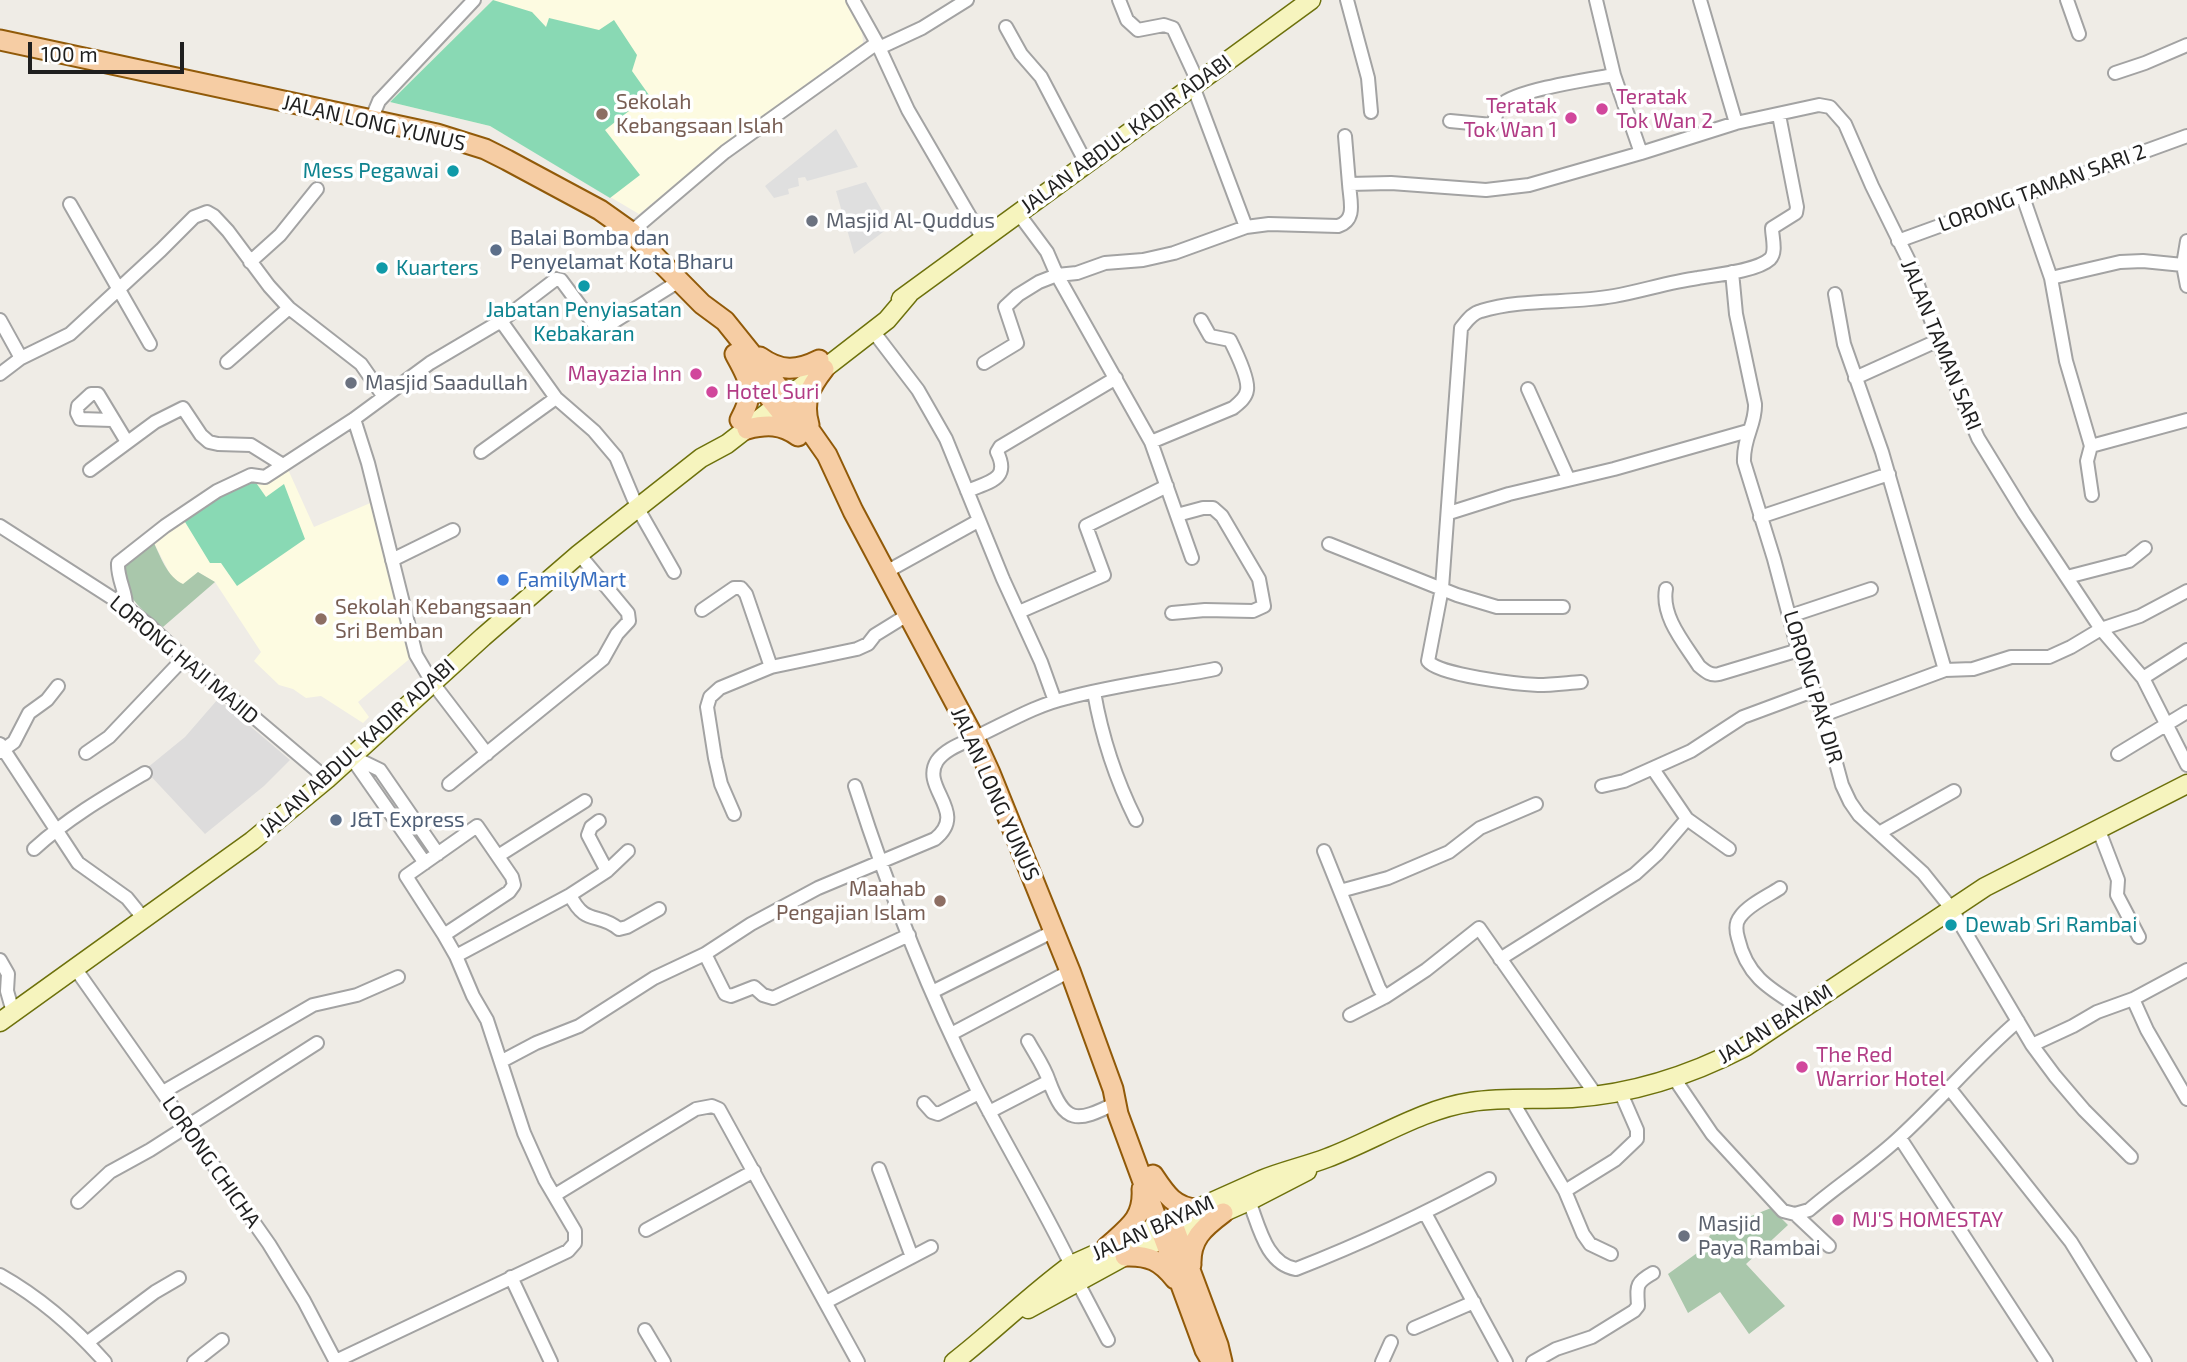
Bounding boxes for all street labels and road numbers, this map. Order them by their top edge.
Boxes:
street label: JALAN ABDUL KADIR ADABI [1016,49,1236,219]
street label: JALAN LONG YUNUS [280,90,468,156]
street label: LORONG TAMAN SARI 2 [1935,139,2149,237]
street label: JALAN TAMAN SARI [1895,256,1987,434]
street label: LORONG HAJI MAJID [104,590,264,730]
street label: LORONG PAK DIR [1778,608,1848,766]
street label: JALAN ABDUL KADIR ADABI [254,654,460,842]
street label: JALAN LONG YUNUS [945,703,1045,885]
street label: JALAN BAYAM [1713,979,1837,1069]
street label: LORONG CHICHA [156,1091,266,1233]
street label: JALAN BAYAM [1088,1190,1218,1266]

